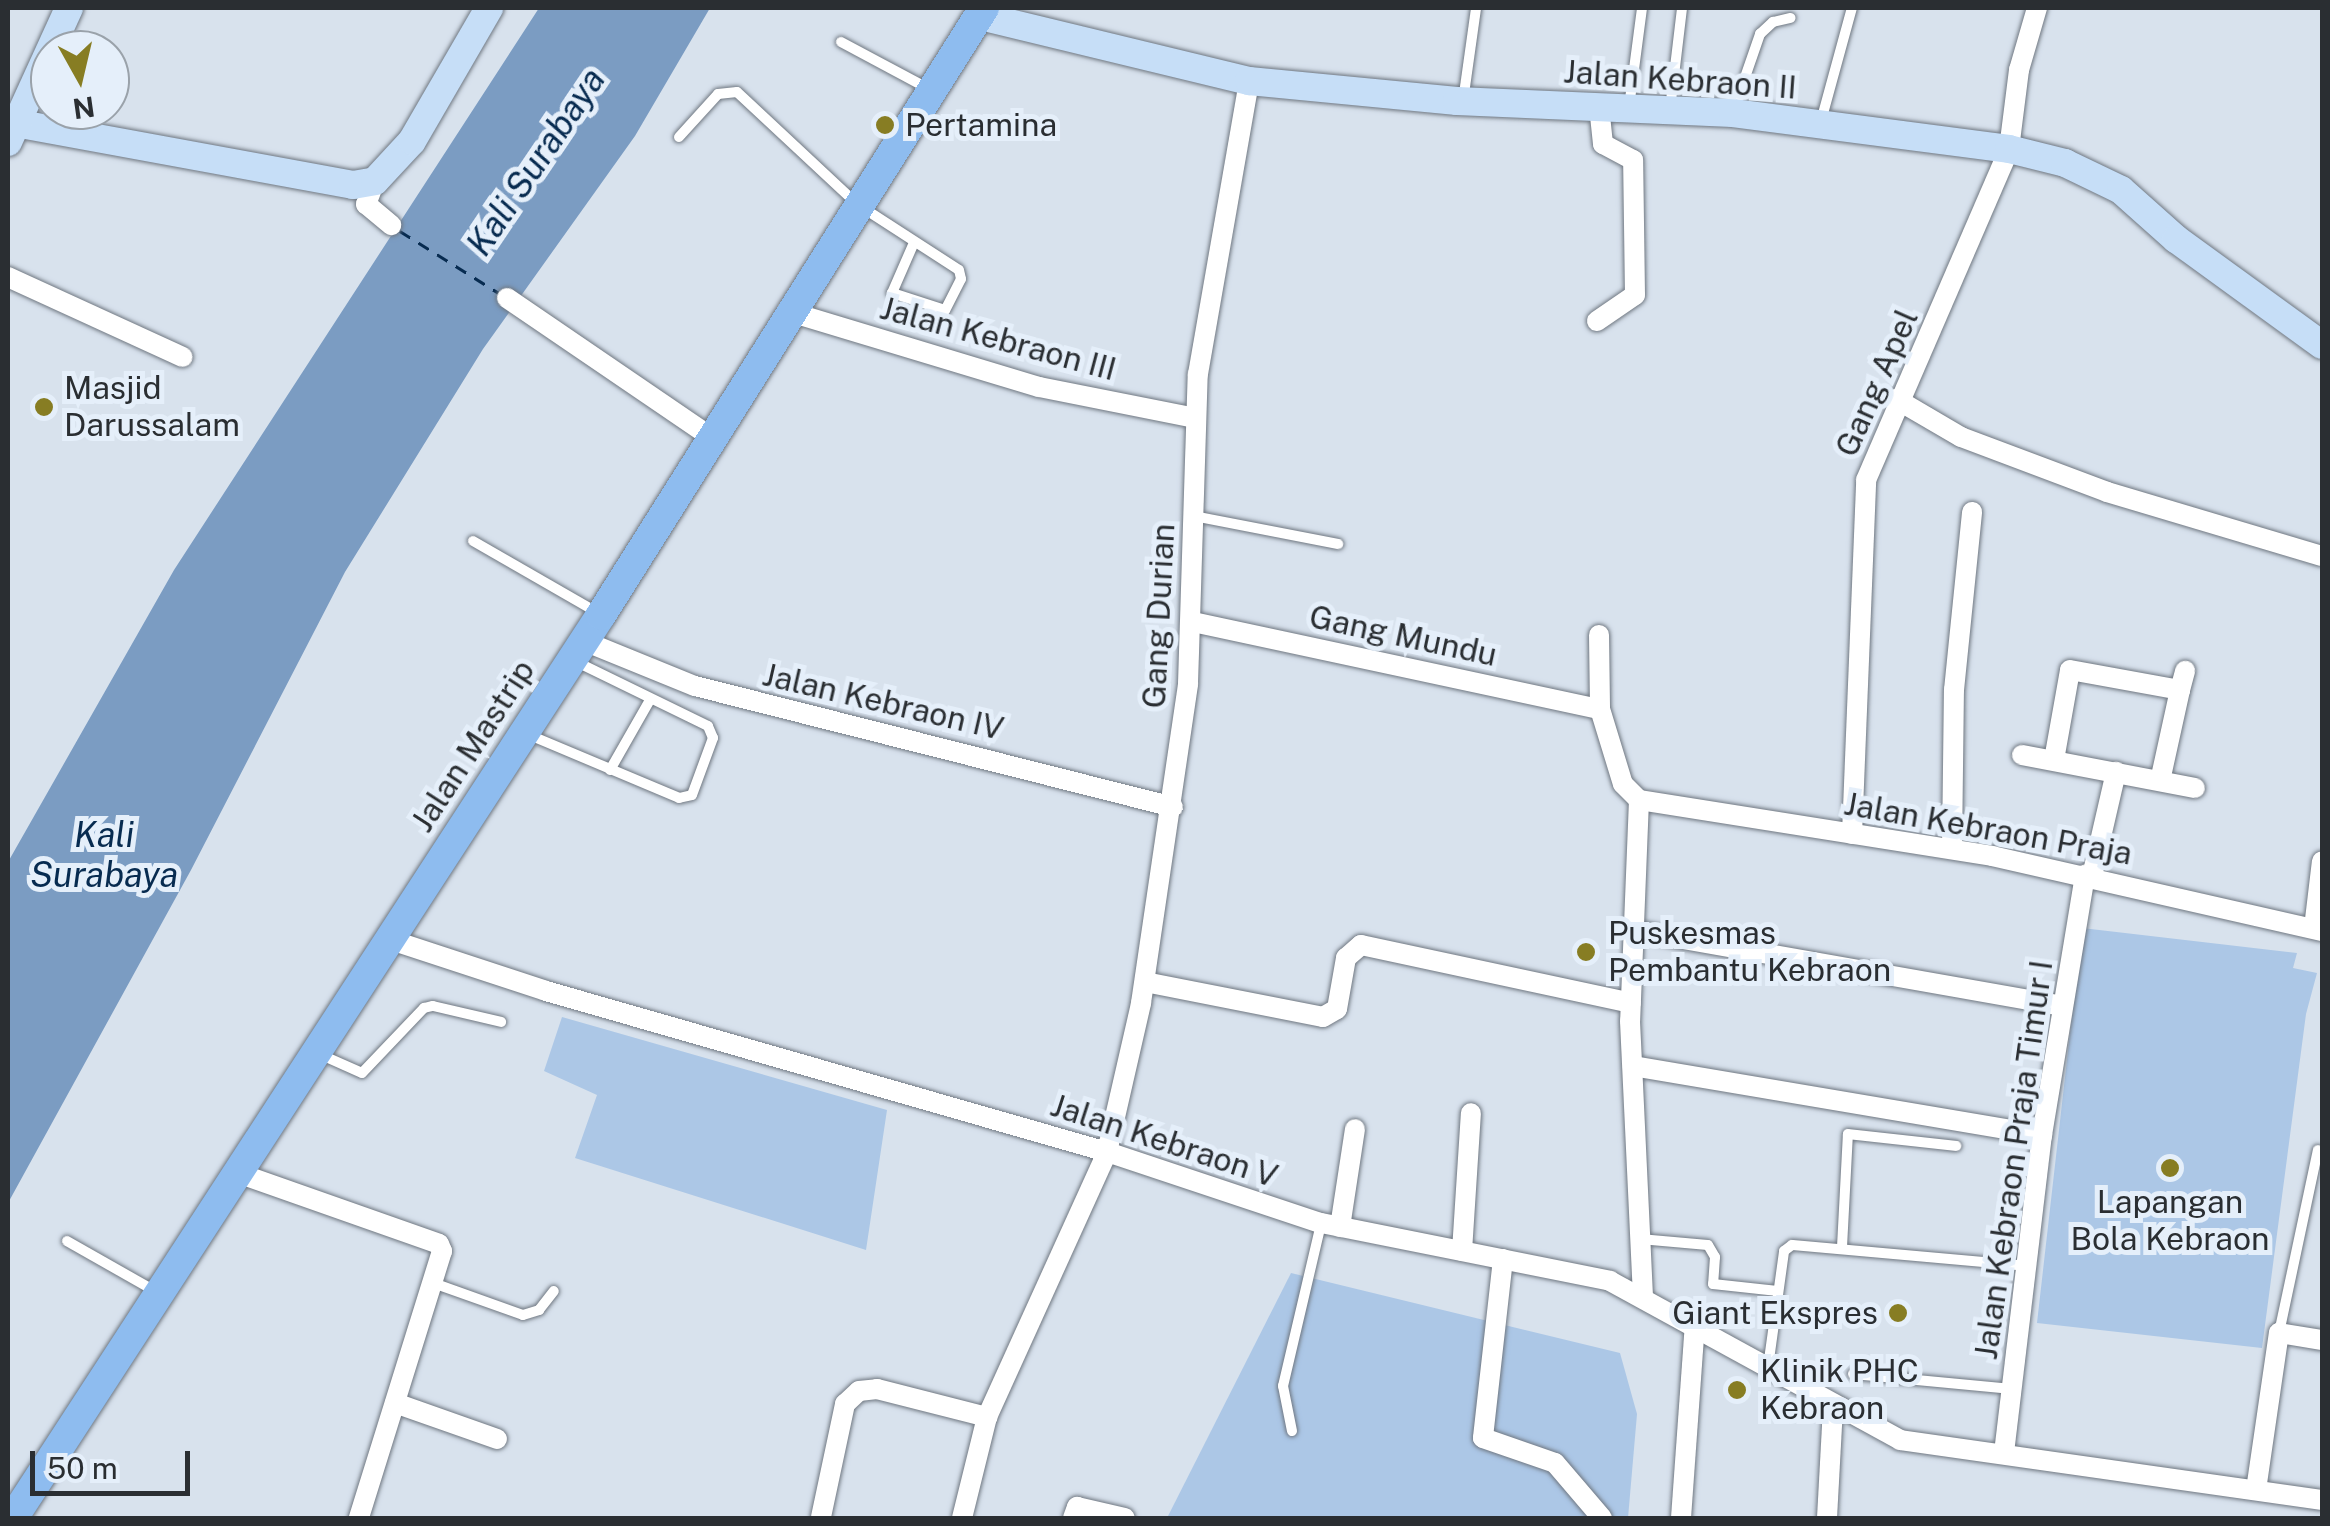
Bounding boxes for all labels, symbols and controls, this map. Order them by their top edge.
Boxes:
north arrow [30,30,130,130]
street label: Jalan Kebraon II [1562,53,1798,107]
water label: Kali Surabaya [458,60,614,264]
text: N [71,90,97,126]
place label: Pertamina [905,106,1057,144]
marker: Pertamina [874,114,896,136]
street label: Jalan Kebraon III [876,289,1120,389]
street label: Gang Apel [1828,304,1926,462]
place label: Masjid Darussalam [64,370,240,445]
marker: Masjid Darussalam [33,396,55,418]
street label: Gang Durian [1135,523,1183,709]
street label: Gang Mundu [1306,597,1500,675]
street label: Jalan Mastrip [403,653,543,839]
street label: Jalan Kebraon IV [759,656,1007,748]
street label: Jalan Kebraon Praja [1841,785,2135,873]
water label: Kali Surabaya [30,814,178,896]
place label: Puskesmas Pembantu Kebraon [1608,915,1891,990]
marker: Puskesmas Pembantu Kebraon [1573,939,1599,965]
street label: Jalan Kebraon Praja Timur I [1967,958,2061,1362]
street label: Jalan Kebraon V [1045,1086,1283,1196]
marker: Lapangan Bola Kebraon [2159,1157,2181,1179]
place label: Lapangan Bola Kebraon [2071,1184,2269,1259]
place label: Giant Ekspres [1672,1294,1878,1332]
marker: Giant Ekspres [1887,1302,1909,1324]
place label: Klinik PHC Kebraon [1760,1353,1919,1428]
marker: Klinik PHC Kebraon [1724,1377,1750,1403]
scale bar [35,1431,195,1493]
text: 50 m [47,1450,118,1486]

